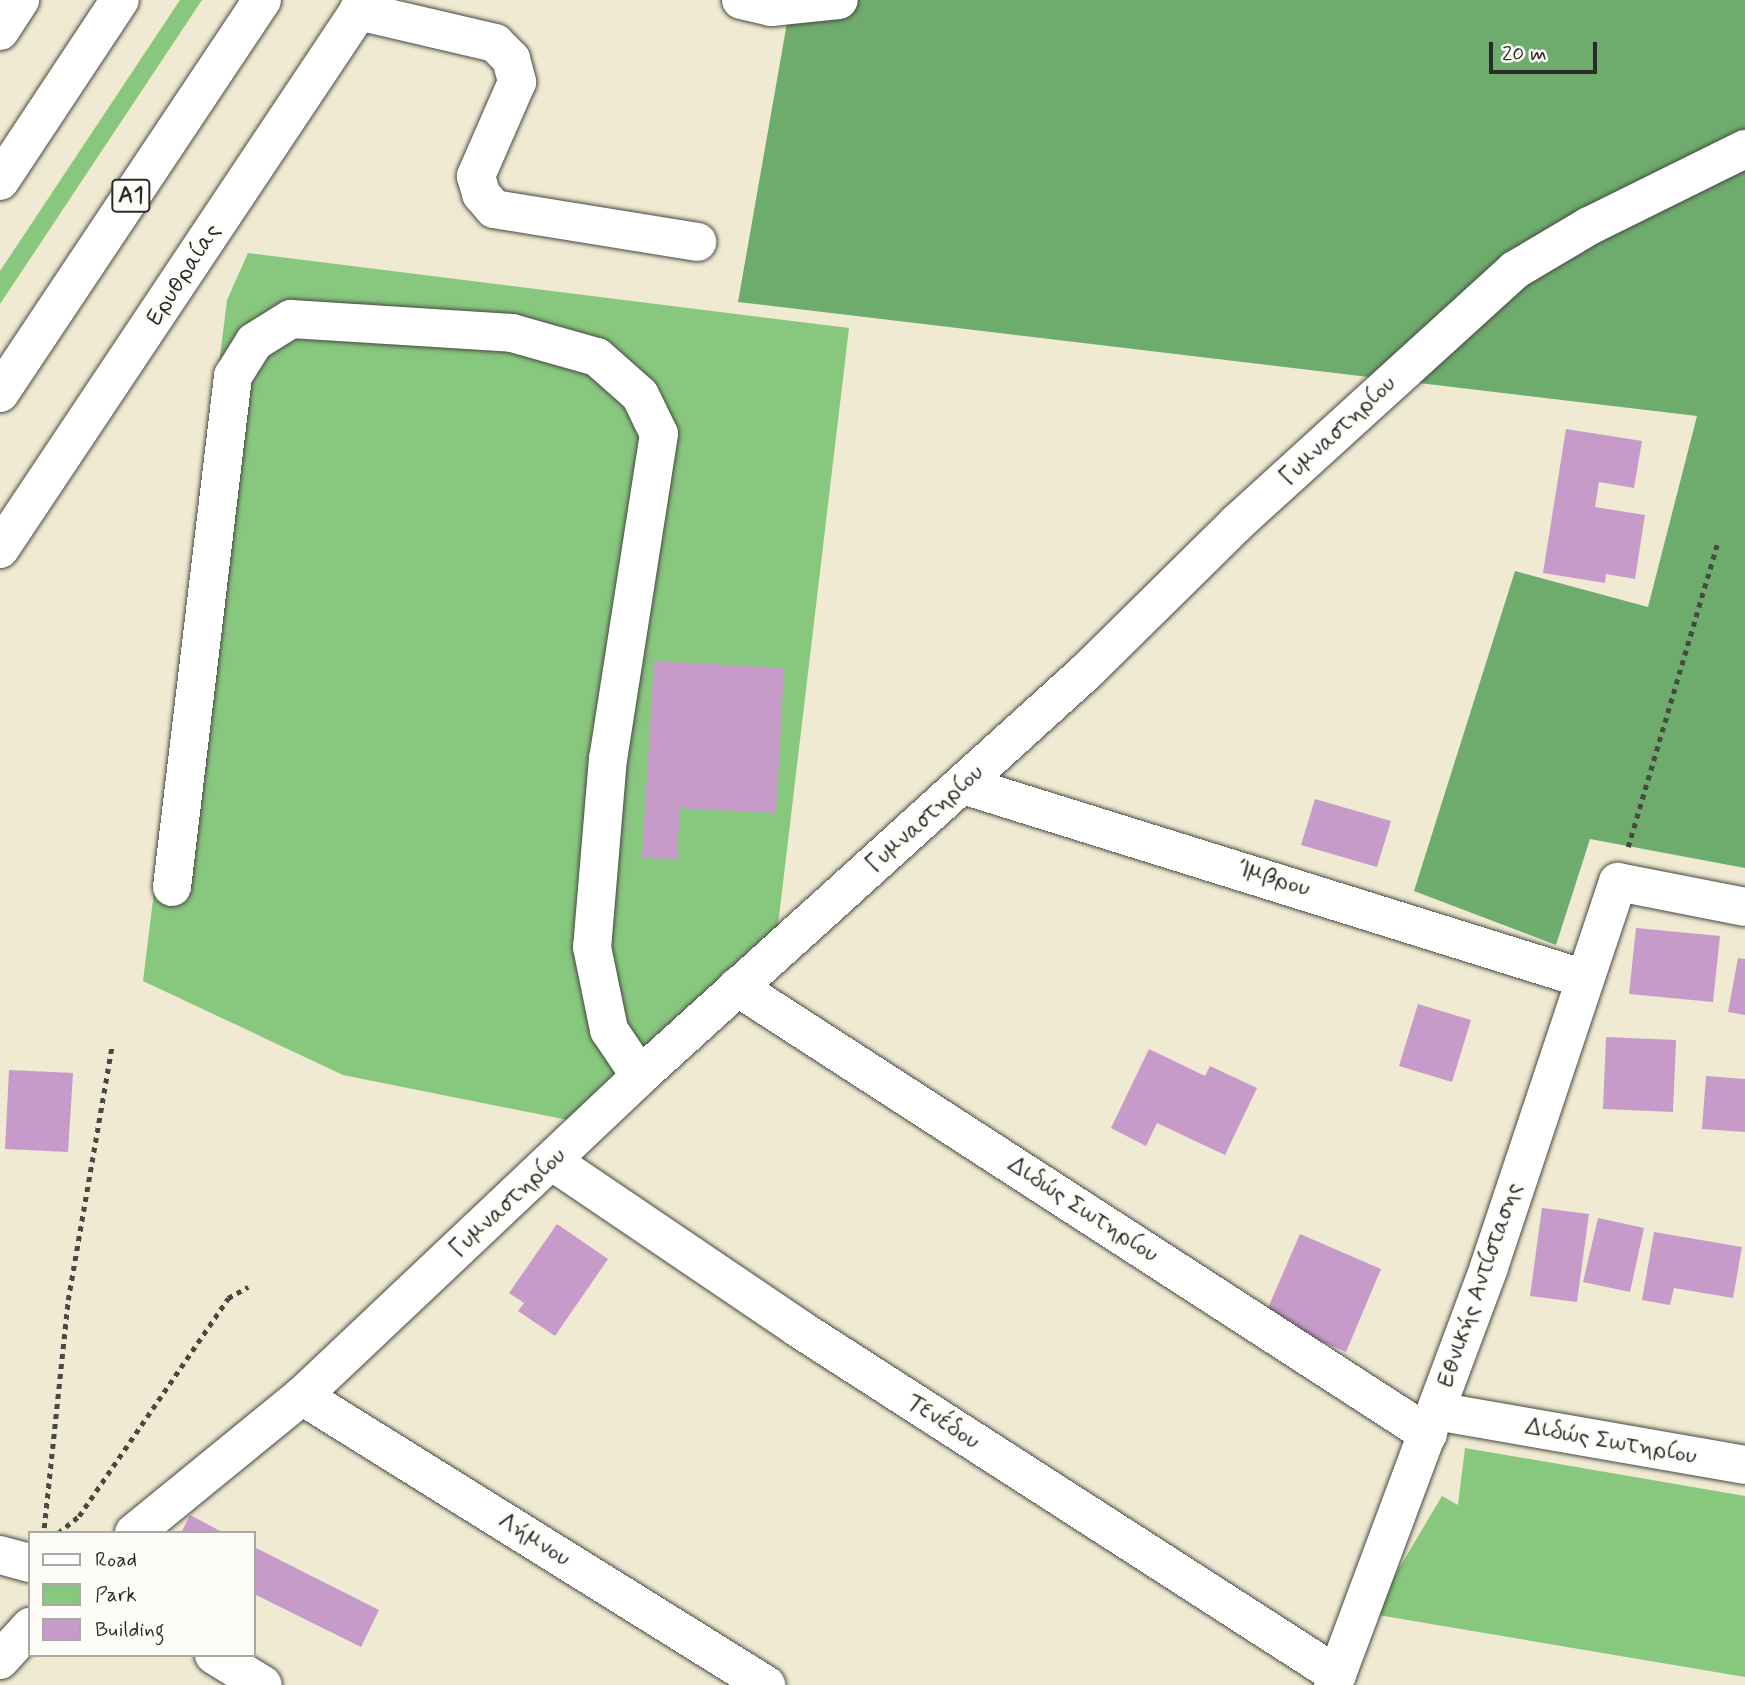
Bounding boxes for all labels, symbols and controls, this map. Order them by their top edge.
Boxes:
scale bar [1493,28,1602,72]
text: 20 m [1502,40,1547,68]
road number: Α1 [110,176,152,216]
street label: Ερυθραίας [140,219,228,331]
street label: Γυμναστηρίου [1274,370,1402,492]
street label: Γυμναστηρίου [860,759,990,879]
street label: Ίμβρου [1234,854,1314,904]
street label: Γυμναστηρίου [444,1142,572,1264]
street label: Διδώς Σωτηρίου [1002,1151,1164,1269]
street label: Εθνικής Αντίστασης [1431,1179,1529,1391]
street label: Τενέδου [901,1388,985,1456]
street label: Διδώς Σωτηρίου [1523,1413,1699,1471]
street label: Λήμνου [493,1507,575,1573]
legend [28,1531,256,1657]
text: Road [95,1546,137,1574]
text: Park [95,1581,137,1609]
text: Building [95,1616,165,1644]

